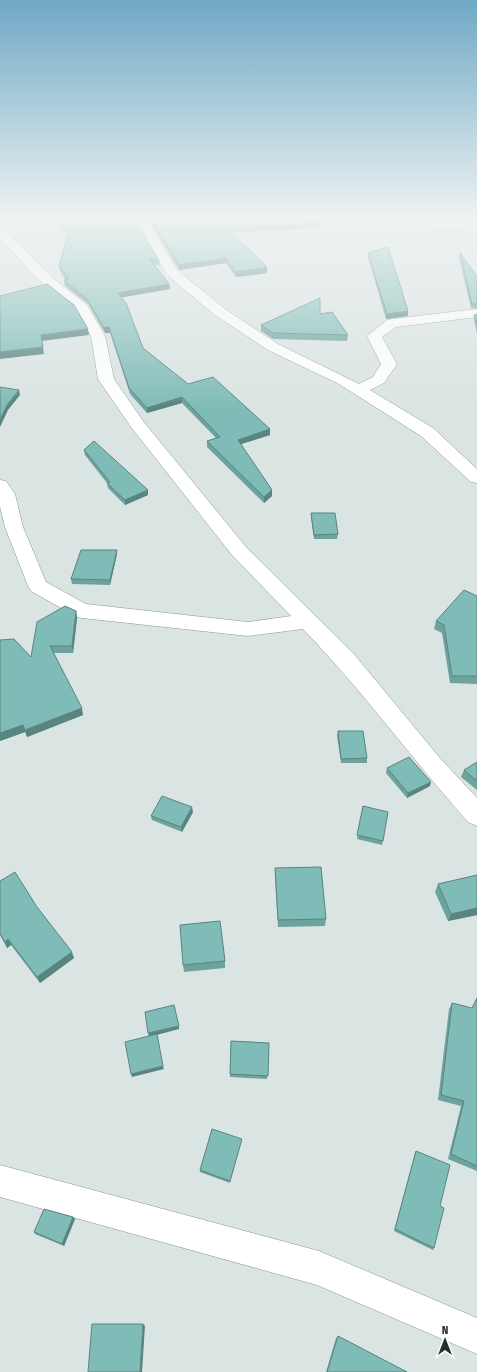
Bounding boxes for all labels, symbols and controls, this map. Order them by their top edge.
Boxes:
north arrow [425,1320,465,1360]
text: N [442,1324,448,1337]

